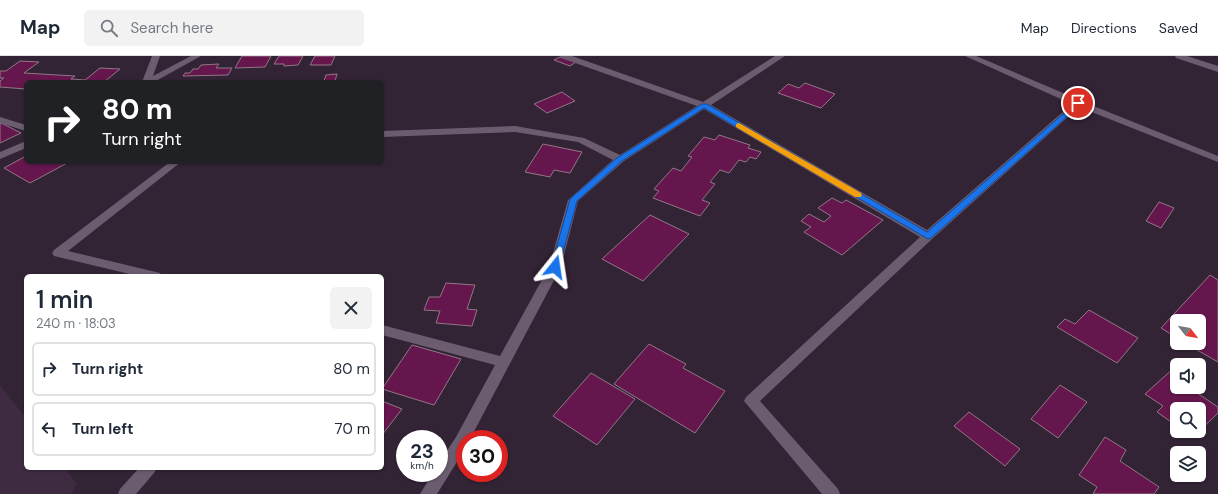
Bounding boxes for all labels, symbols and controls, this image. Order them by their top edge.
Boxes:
search box [84,10,364,46]
text: Map [20,15,60,40]
icon: search [98,17,120,39]
text: Search here [130,18,213,38]
text: Map [1021,19,1049,37]
text: Directions [1071,19,1137,37]
text: Saved [1159,19,1198,37]
pin [1061,86,1095,120]
text: 80 m [102,91,172,128]
icon: arrive [1067,92,1089,114]
icon: right [36,96,88,148]
text: Turn right [102,127,182,151]
position arrow [534,246,576,288]
text: 1 min [36,284,93,315]
button: close [330,287,372,329]
north arrow [1170,314,1206,350]
map controls [1170,314,1206,482]
text: 240 m · 18:03 [36,315,116,332]
icon: right [38,358,60,380]
button: sound [1170,358,1206,394]
text: Turn right [72,359,143,379]
text: 80 m [333,359,370,379]
button: search [1170,402,1206,438]
icon: left [38,418,60,440]
text: Turn left [72,419,133,439]
text: 70 m [335,419,370,439]
speed limit sign: 30 [456,430,508,482]
text: 23 [410,438,434,464]
button: layers [1170,446,1206,482]
text: km/h [410,459,434,472]

